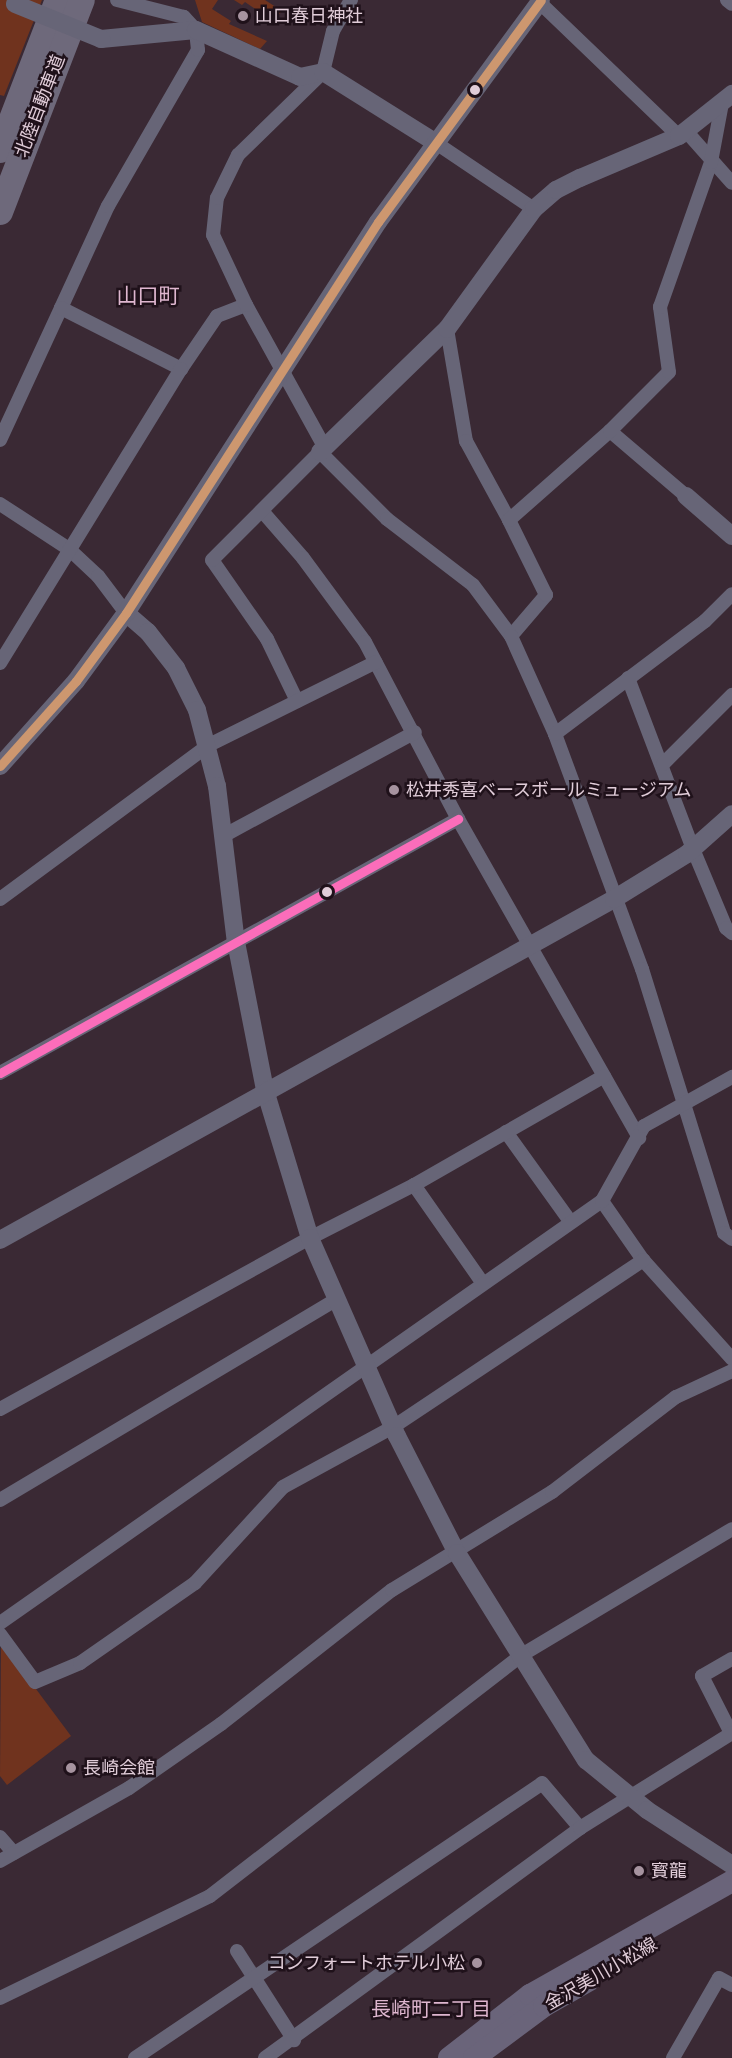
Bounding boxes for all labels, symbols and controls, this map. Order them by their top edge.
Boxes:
place label: 山口春日神社 [255,5,363,27]
marker: 山口春日神社 [236,9,250,23]
street label: 北陸自動車道 [11,52,69,160]
unlabelled marker [469,84,481,96]
district label: 山口町 [117,283,179,309]
place label: 松井秀喜ベースボールミュージアム [406,779,694,801]
marker: 松井秀喜ベースボールミュージアム [387,783,401,797]
unlabelled marker [321,886,333,898]
place label: 長崎会館 [83,1757,155,1779]
marker: 長崎会館 [64,1761,78,1775]
place label: 寳龍 [651,1860,687,1882]
marker: 寳龍 [632,1864,646,1878]
street label: 金沢美川小松線 [541,1933,661,2015]
place label: コンフォートホテル小松 [267,1952,465,1974]
marker: コンフォートホテル小松 [470,1956,484,1970]
district label: 長崎町二丁目 [371,1997,491,2021]

